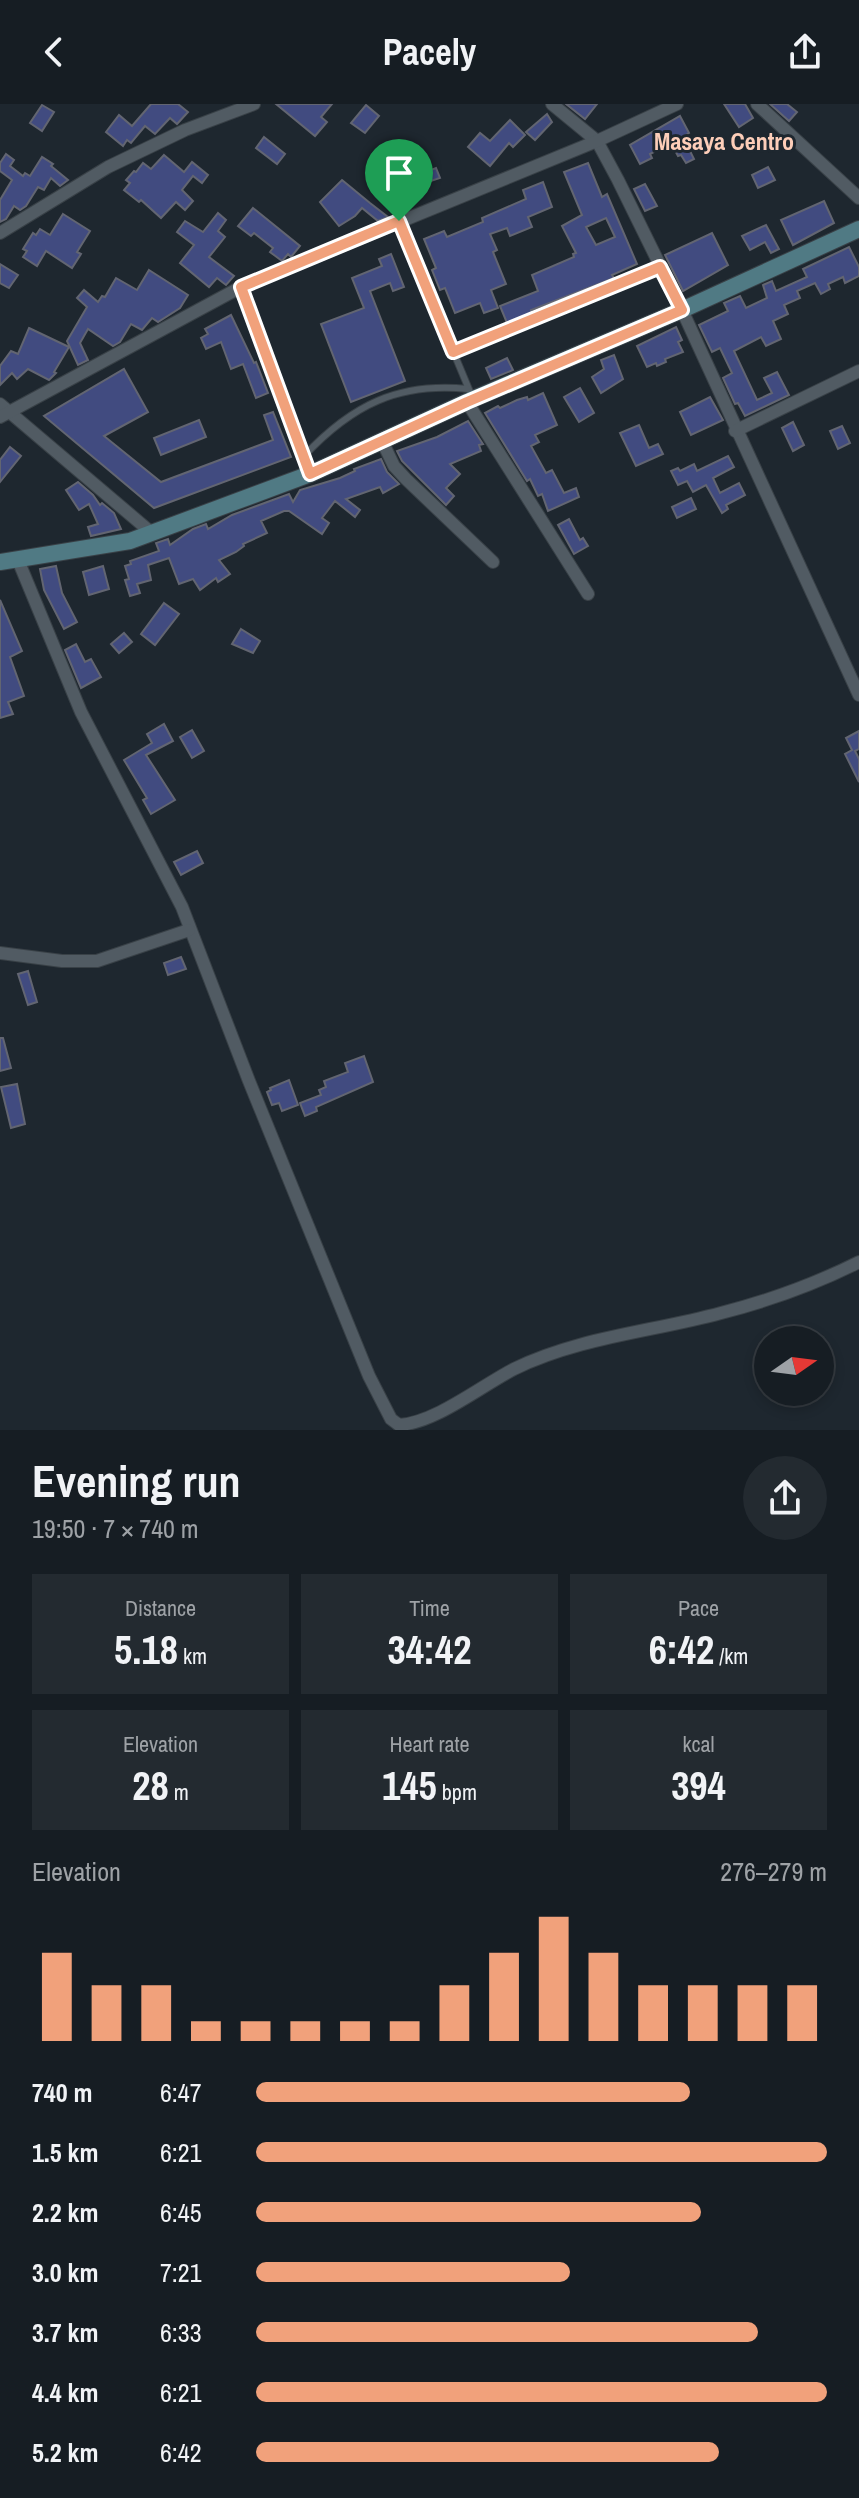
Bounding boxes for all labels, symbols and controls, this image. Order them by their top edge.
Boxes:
text: Pacely [383,28,476,76]
icon: back [32,30,76,74]
icon: share [783,30,827,74]
district label: Masaya Centro [654,125,794,157]
pin [365,139,433,221]
icon: arrive [377,151,421,195]
north arrow [754,1326,834,1406]
map controls [754,1326,834,1406]
text: Evening run [32,1451,241,1511]
button: share [743,1456,827,1540]
text: 19:50 · 7 × 740 m [32,1511,199,1546]
text: Distance [125,1593,196,1623]
text: Time [409,1593,450,1623]
text: Pace [678,1593,719,1623]
text: 5.18 [114,1623,178,1676]
text: 34:42 [388,1623,471,1676]
text: 6:42 [649,1623,714,1676]
text: km [178,1641,207,1671]
text: /km [714,1641,748,1671]
text: Elevation [123,1729,198,1759]
text: Heart rate [389,1729,470,1759]
text: kcal [682,1729,715,1759]
text: 28 [132,1759,169,1812]
text: 145 [382,1759,437,1812]
text: 394 [671,1759,726,1812]
text: m [169,1777,189,1807]
text: bpm [437,1777,477,1807]
text: Elevation [32,1854,121,1889]
text: 276–279 m [720,1854,827,1889]
text: 740 m [32,2075,92,2110]
text: 6:47 [160,2075,202,2110]
text: 1.5 km [32,2135,98,2170]
text: 6:21 [160,2135,202,2170]
text: 2.2 km [32,2195,98,2230]
text: 6:45 [160,2195,202,2230]
text: 3.0 km [32,2255,98,2290]
text: 7:21 [160,2255,202,2290]
text: 3.7 km [32,2315,98,2350]
text: 6:33 [160,2315,202,2350]
text: 4.4 km [32,2375,98,2410]
text: 6:21 [160,2375,202,2410]
text: 5.2 km [32,2435,98,2470]
text: 6:42 [160,2435,202,2470]

